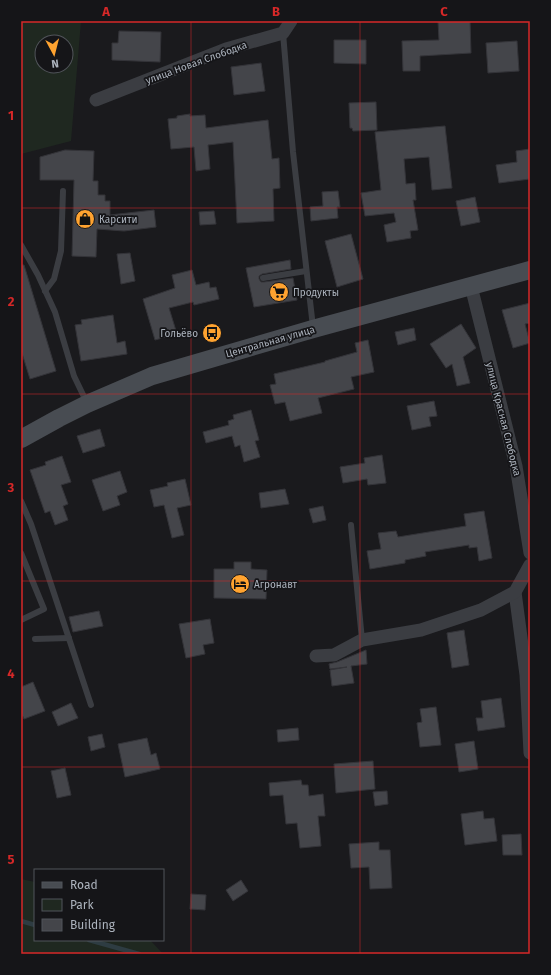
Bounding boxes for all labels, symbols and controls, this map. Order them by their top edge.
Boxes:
text: A [101,4,110,19]
text: B [272,4,280,19]
text: C [440,4,448,19]
north arrow [34,34,74,74]
street label: улица Новая Слободка [144,39,249,87]
text: N [51,57,60,70]
text: 1 [8,108,14,123]
shop icon: Карсити [74,208,96,230]
place label: Карсити [99,214,138,226]
supermarket icon: Продукты [268,281,290,303]
place label: Продукты [293,287,339,299]
text: 2 [8,294,15,309]
bus stop icon: Гольёво [201,322,223,344]
street label: Центральная улица [224,323,316,360]
place label: Гольёво [160,327,198,340]
street label: улица Красная Слободка [483,361,523,477]
text: 3 [7,480,15,495]
hotel icon: Агронавт [229,573,251,595]
place label: Агронавт [254,579,298,591]
text: 4 [7,666,15,681]
text: 5 [8,852,15,867]
legend [34,869,164,941]
text: Road [70,878,98,892]
text: Park [70,898,94,912]
text: Building [70,918,116,932]

